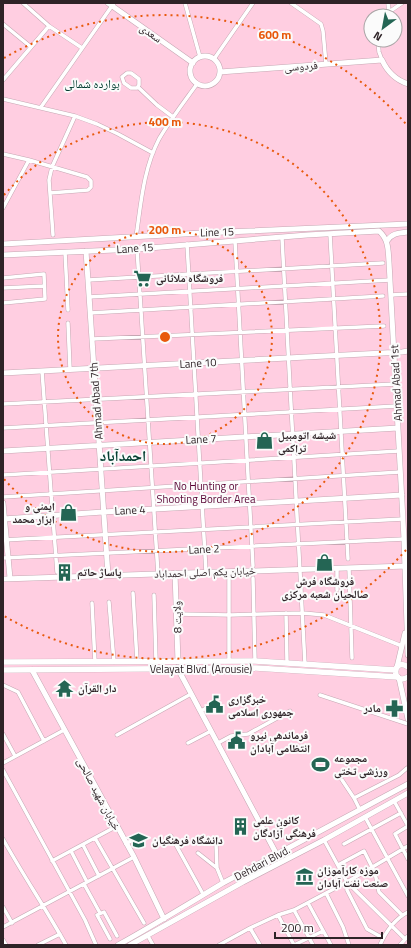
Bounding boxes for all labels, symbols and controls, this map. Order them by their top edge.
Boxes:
north arrow [363,8,403,48]
street label: سعدی [137,20,165,46]
text: 600 m [259,25,291,44]
text: N [370,28,385,45]
street label: فردوسی [284,57,319,75]
district label: بوارده شمالی [64,74,120,93]
text: 400 m [149,112,181,131]
text: 200 m [149,220,181,239]
street label: Line 15 [200,223,234,241]
street label: Lane 15 [116,239,154,257]
supermarket icon: فروشگاه ملاثانی [133,268,153,288]
place label: فروشگاه ملاثانی [156,270,224,286]
centre of rings [158,330,172,344]
street label: Ahmad Abad 1st [386,344,406,422]
street label: Lane 10 [179,354,217,372]
street label: Ahmad Abad 7th [85,362,107,440]
place label: شیشه اتومبیل تراکمی [278,427,337,456]
street label: Lane 7 [185,430,217,448]
shop icon: شیشه اتومبیل تراکمی [255,431,275,451]
district label: احمدآباد [100,444,146,467]
park label: No Hunting or Shooting Border Area [157,478,256,507]
place label: ایمنی و ابزار محمد [13,498,55,527]
street label: Lane 4 [114,501,146,519]
shop icon: ایمنی و ابزار محمد [58,502,78,522]
street label: Lane 2 [188,540,220,558]
shop icon: فروشگاه فرش صالحیان شعبه مرکزی [315,553,335,573]
building icon: پاساژ حاتم [54,562,74,582]
street label: خیابان یکم اصلی احمداباد [154,562,256,582]
place label: پاساژ حاتم [77,564,122,580]
place label: فروشگاه فرش صالحیان شعبه مرکزی [282,573,369,602]
street label: ولایت 8 [168,601,186,633]
street label: Velayat Blvd. (Arousie) [150,661,252,677]
temple icon: دار القرآن [55,678,75,698]
place label: دار القرآن [78,680,117,696]
place label: خبرگزاری جمهوری اسلامی [228,691,294,720]
public building icon: خبرگزاری جمهوری اسلامی [205,695,225,715]
pharmacy icon: مادر [384,698,404,718]
place label: مادر [363,700,381,716]
place label: فرماندهی نیرو انتظامی آبادان [250,727,310,756]
public building icon: فرماندهی نیرو انتظامی آبادان [227,731,247,751]
place label: مجموعه ورزشی تختی [334,750,388,779]
sports icon: مجموعه ورزشی تختی [311,754,331,774]
street label: خیابان شهید صالحی [73,755,125,833]
place label: کانون علمی فرهنگی آزادگان [253,812,316,841]
building icon: کانون علمی فرهنگی آزادگان [230,816,250,836]
school or university icon: دانشگاه فرهنگیان [129,830,149,850]
place label: دانشگاه فرهنگیان [152,832,223,848]
street label: Dehdari Blvd. [231,842,293,884]
place label: موزه کارآموزان صنعت نفت آبادان [317,862,388,891]
museum icon: موزه کارآموزان صنعت نفت آبادان [294,866,314,886]
scale bar [275,914,382,940]
text: 200 m [281,918,314,937]

